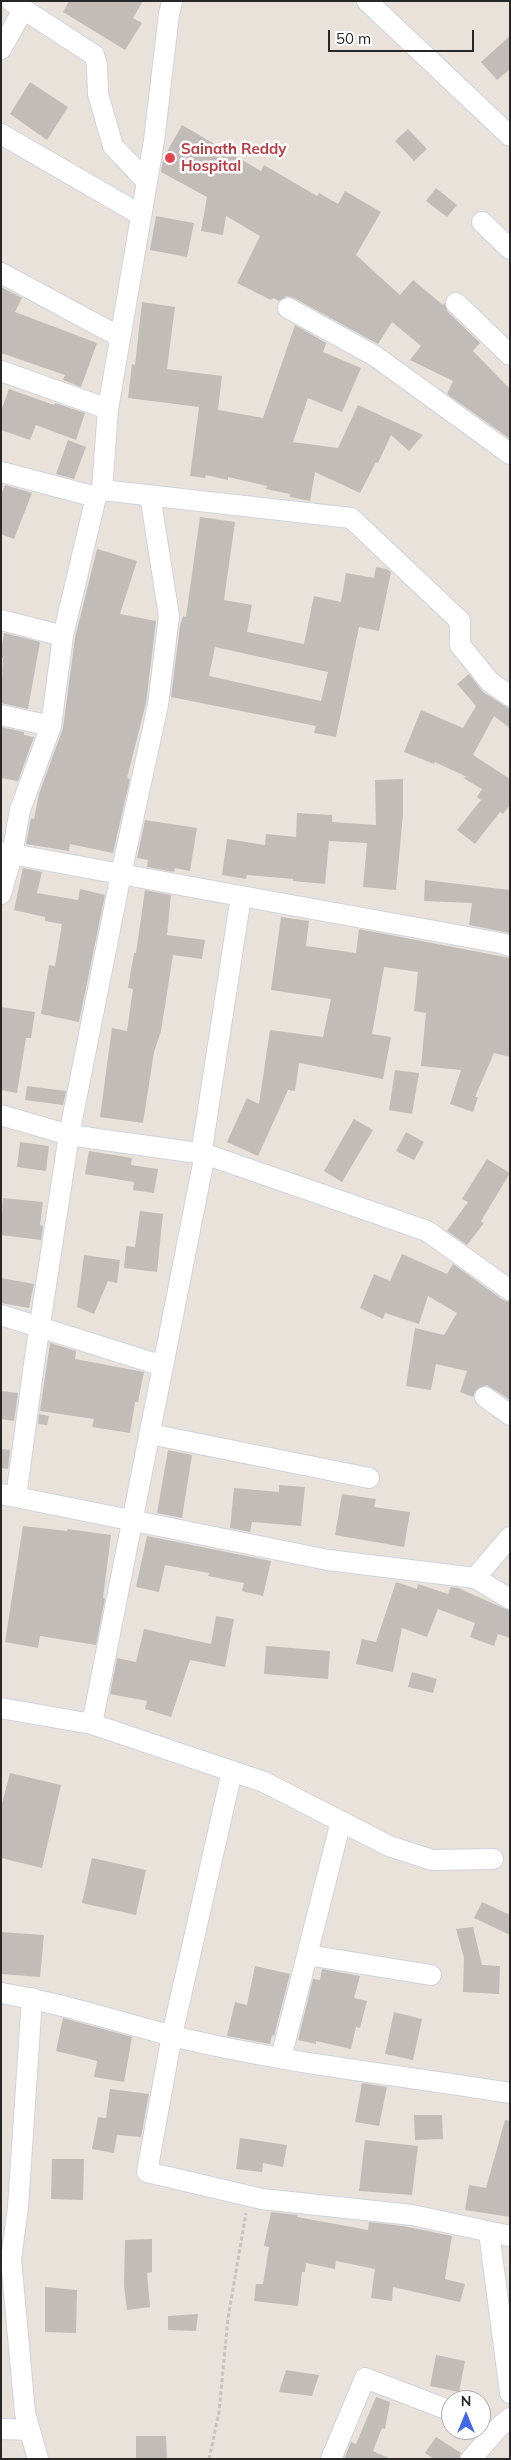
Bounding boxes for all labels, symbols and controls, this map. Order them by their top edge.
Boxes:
scale bar [331,20,477,52]
text: 50 m [336,29,371,48]
place label: Sainath Reddy Hospital [181,140,286,175]
marker: Sainath Reddy Hospital [163,151,177,165]
north arrow [441,2390,491,2440]
text: N [461,2392,471,2410]

